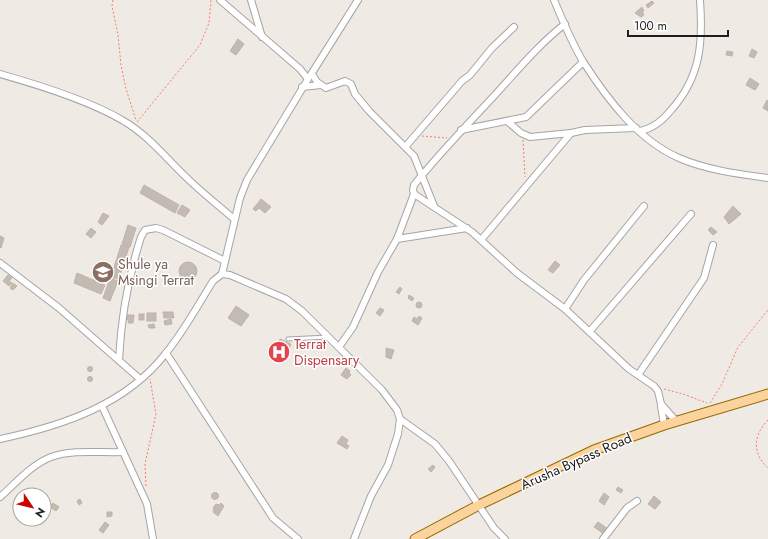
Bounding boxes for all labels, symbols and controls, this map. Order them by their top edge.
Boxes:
scale bar [628,12,728,38]
text: 100 m [634,17,667,35]
place label: Shule ya Msingi Terrat [118,254,194,290]
school or university icon: Shule ya Msingi Terrat [90,259,116,285]
place label: Terrat Dispensary [294,334,360,370]
hospital icon: Terrat Dispensary [266,339,292,365]
street label: Arusha Bypass Road [517,428,635,494]
north arrow [12,487,52,527]
text: N [31,505,49,521]

